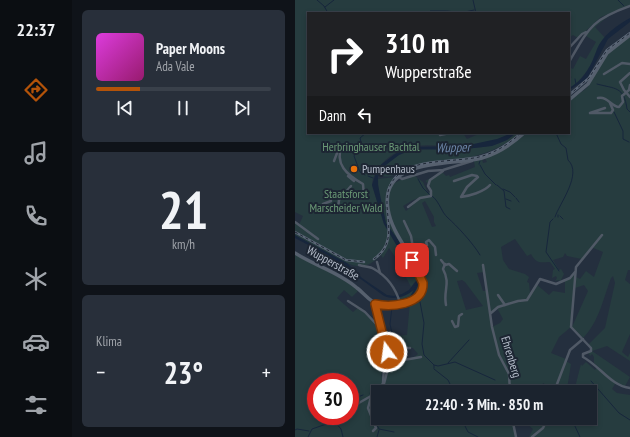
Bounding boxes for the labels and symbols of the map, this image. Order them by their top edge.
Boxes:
water label: Wupper [436,138,473,157]
park label: Herbringhauser Bachtal [322,139,420,154]
place label: Pumpenhaus [362,161,415,176]
marker: Pumpenhaus [349,164,359,174]
park label: Staatsforst Marscheider Wald [309,186,383,215]
street label: Wupperstraße [304,242,362,283]
pin [395,243,429,277]
position arrow [366,331,408,373]
street label: Ehrenberg [498,334,525,379]
speed limit sign: 30 [307,373,359,425]

